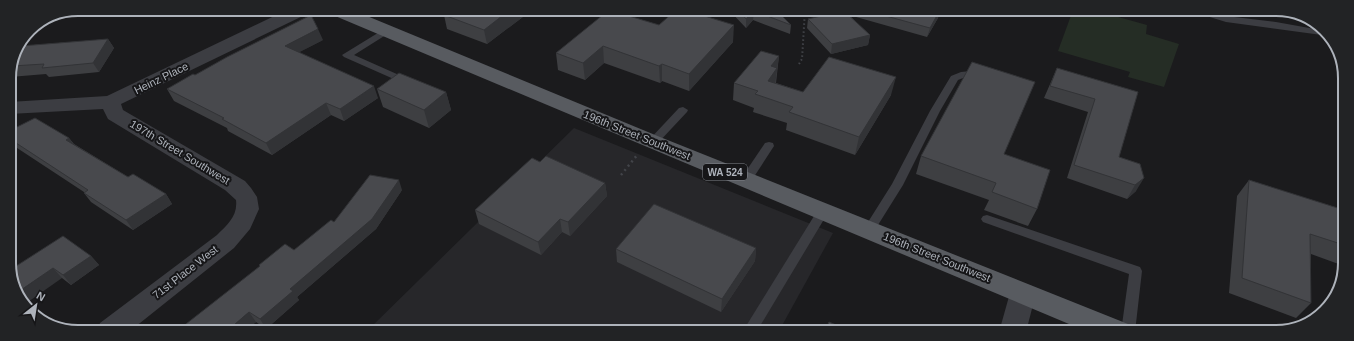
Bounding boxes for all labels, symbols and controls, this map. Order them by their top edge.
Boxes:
street label: Heinz Place [132,60,190,96]
street label: 196th Street Southwest [582,108,692,162]
street label: 197th Street Southwest [128,117,232,187]
road number: WA 524 [703,164,747,180]
street label: 196th Street Southwest [882,230,992,284]
street label: 71st Place West [150,243,220,301]
north arrow [16,285,56,325]
text: N [35,289,47,304]

